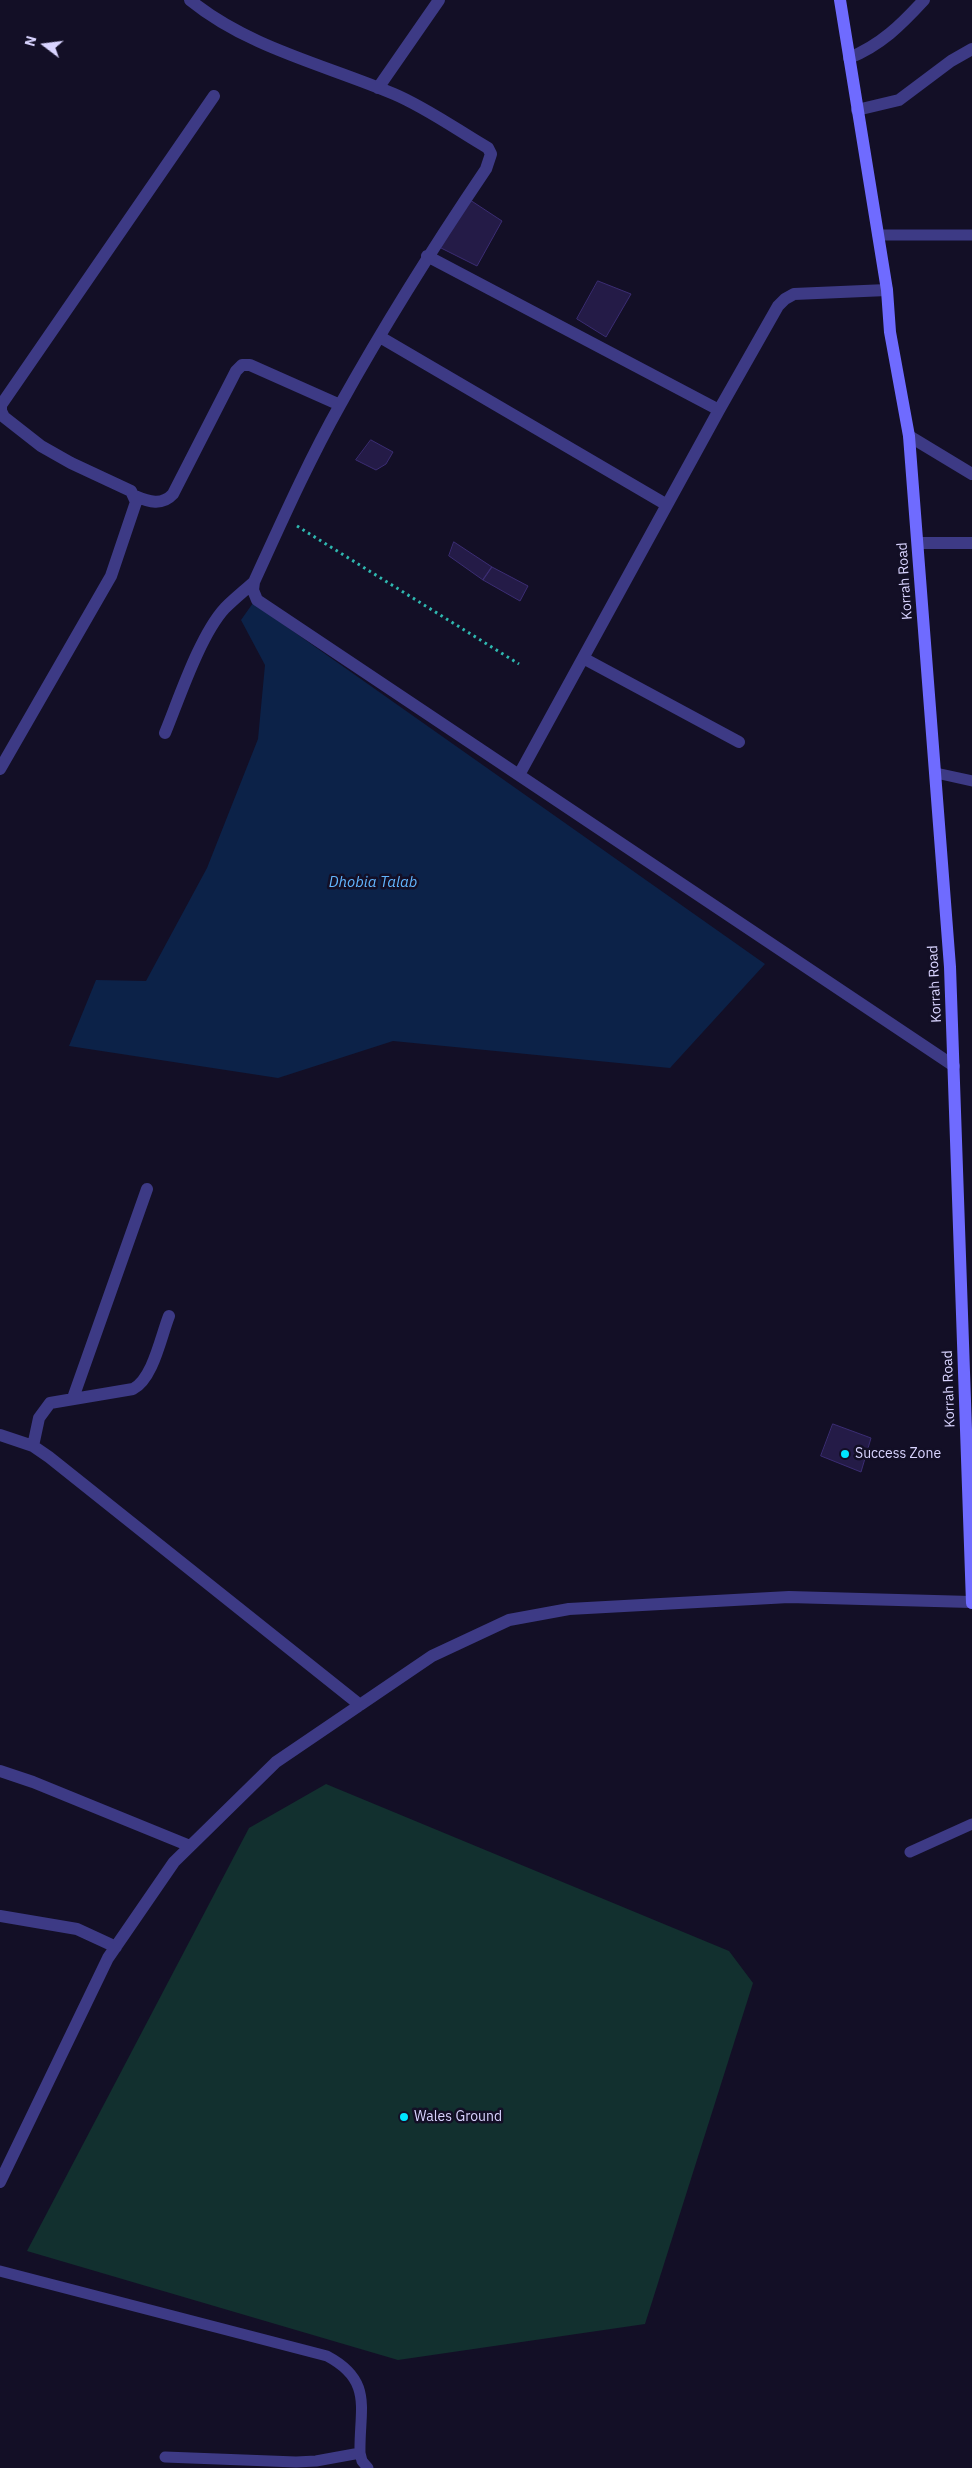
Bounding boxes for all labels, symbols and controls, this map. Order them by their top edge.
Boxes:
north arrow [20,20,70,70]
text: N [21,34,41,48]
street label: Korrah Road [894,542,916,620]
water label: Dhobia Talab [329,874,417,892]
street label: Korrah Road [925,945,945,1023]
street label: Korrah Road [939,1350,959,1428]
place label: Success Zone [855,1446,941,1462]
marker: Success Zone [839,1448,851,1460]
place label: Wales Ground [414,2109,502,2125]
marker: Wales Ground [398,2111,410,2123]

